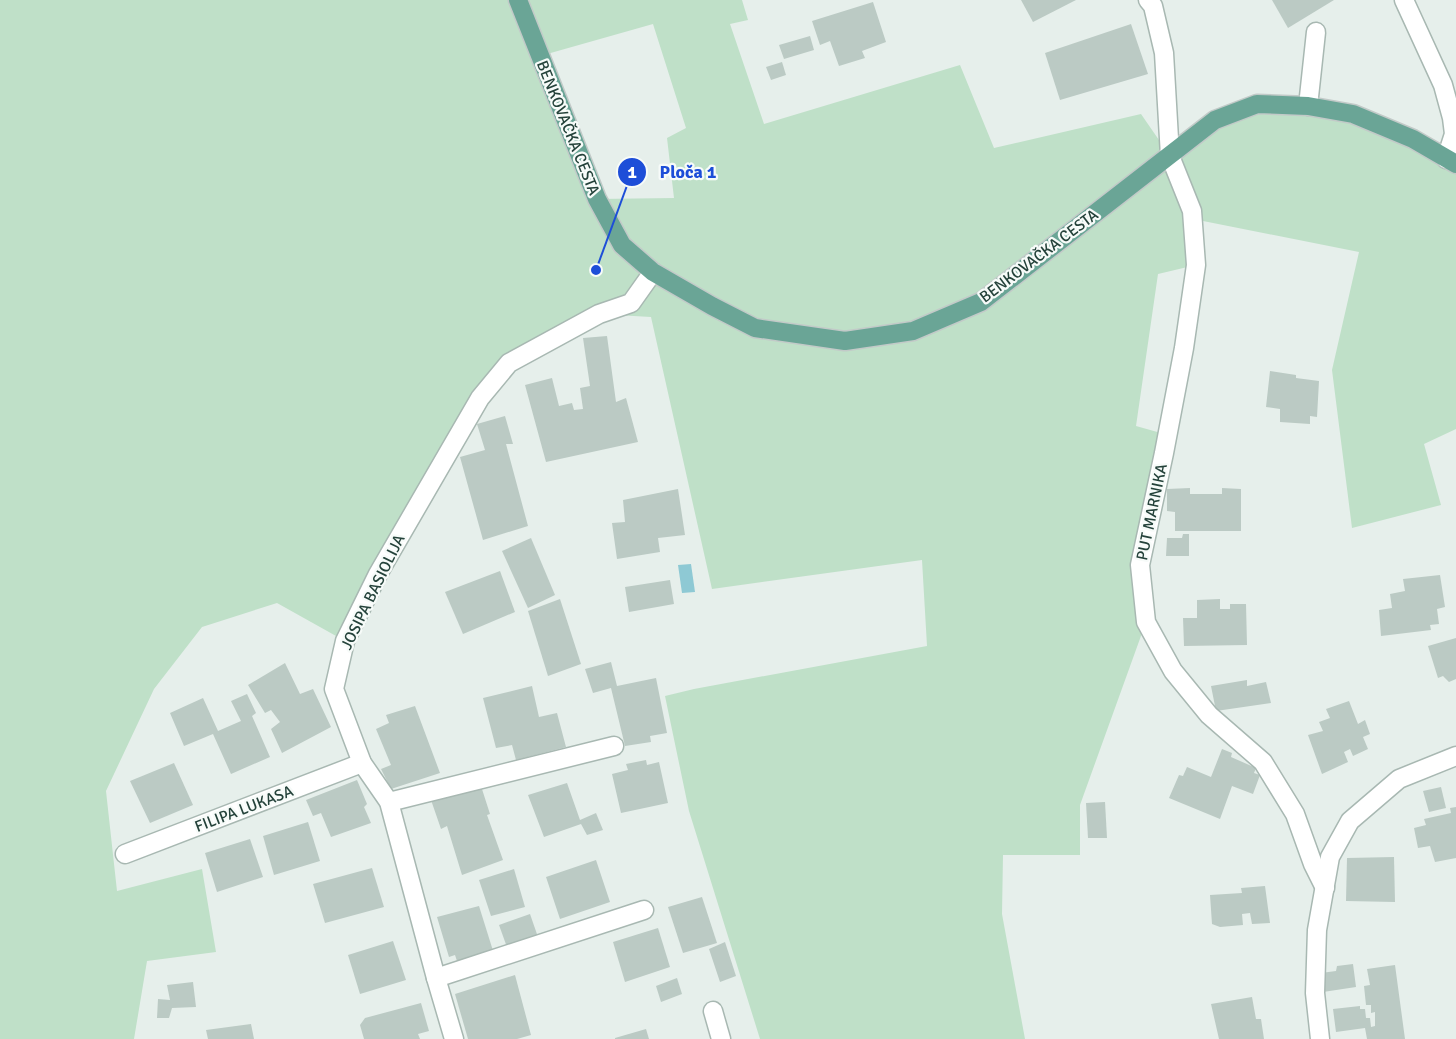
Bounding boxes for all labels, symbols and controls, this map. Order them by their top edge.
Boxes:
street label: BENKOVAČKA CESTA [532,58,604,199]
callout: Ploča 1 [617,154,728,190]
text: 1 [627,161,637,183]
text: Ploča 1 [660,161,717,183]
street label: BENKOVAČKA CESTA [976,205,1103,307]
street label: PUT MARNIKA [1132,462,1172,562]
street label: JOSIPA BASIOLIJA [336,531,410,653]
street label: FILIPA LUKASA [192,781,296,837]

